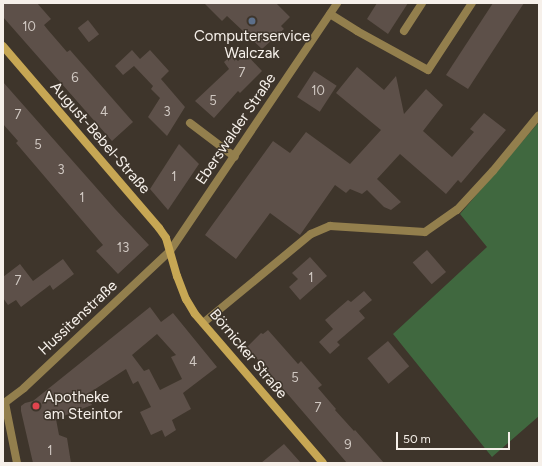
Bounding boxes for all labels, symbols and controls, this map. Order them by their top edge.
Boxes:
marker: Computerservice Walczak [247,16,257,26]
house number: 10 [22,19,36,35]
place label: Computerservice Walczak [194,27,310,62]
house number: 7 [239,65,245,81]
house number: 6 [71,70,79,86]
street label: Eberswalder Straße [192,70,280,188]
street label: August-Bebel-Straße [46,78,154,198]
house number: 10 [311,83,325,99]
house number: 5 [209,93,217,109]
house number: 4 [100,104,108,120]
house number: 3 [163,104,171,120]
house number: 7 [15,107,21,123]
house number: 5 [34,137,42,153]
house number: 3 [57,162,65,178]
house number: 1 [171,169,177,185]
house number: 1 [79,190,85,206]
house number: 13 [117,240,129,256]
house number: 1 [308,270,314,286]
house number: 7 [15,273,21,289]
street label: Hussitenstraße [35,277,121,359]
street label: Börnicker Straße [205,306,291,402]
house number: 4 [189,354,197,370]
house number: 5 [291,370,299,386]
place label: Apotheke am Steintor [44,388,122,423]
house number: 7 [315,400,321,416]
marker: Apotheke am Steintor [31,401,41,411]
scale bar [398,424,512,450]
text: 50 m [403,432,431,446]
house number: 9 [344,437,352,453]
house number: 1 [47,443,53,459]

